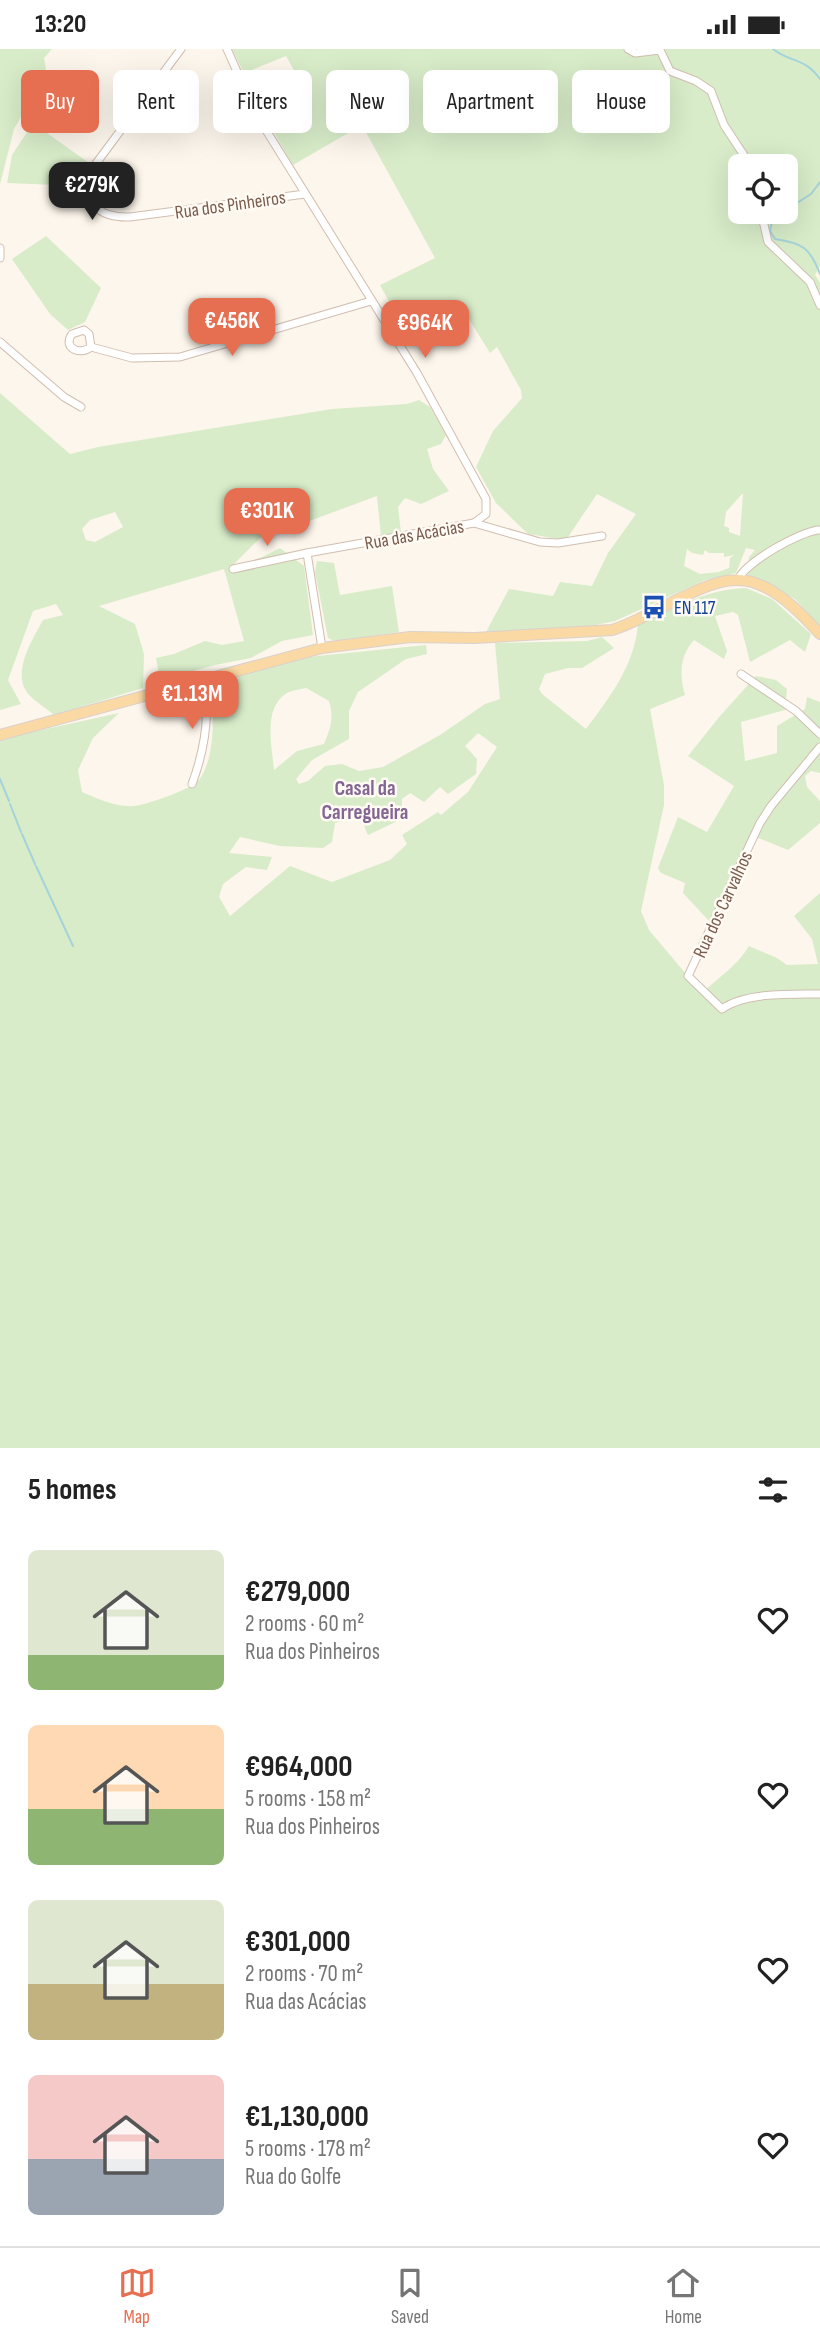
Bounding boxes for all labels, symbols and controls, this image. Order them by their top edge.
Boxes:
text: 13:20 [35,9,86,40]
chip: Buy [21,70,99,133]
chip: Rent [113,70,199,133]
chip: Filters [213,70,312,133]
chip: New [326,70,409,133]
chip: Apartment [423,70,558,133]
chip: House [572,70,670,133]
map controls [728,154,798,224]
button: locate [728,154,798,224]
pin: €279K [43,163,141,222]
text: €279K [65,171,119,199]
street label: Rua dos Pinheiros [173,186,287,225]
pin: €456K [183,299,281,358]
pin: €964K [376,301,474,360]
text: €456K [204,307,260,335]
text: €964K [397,309,453,337]
pin: €301K [218,489,316,548]
text: €301K [240,497,294,525]
street label: Rua das Acácias [363,515,466,556]
bus stop icon: EN 117 [640,593,668,621]
place label: EN 117 [674,597,716,620]
pin: €1.13M [135,671,249,731]
text: €1.13M [162,680,222,708]
district label: Casal da Carregueira [322,776,408,825]
street label: Rua dos Carvalhos [689,847,758,962]
icon: filters [754,1471,792,1509]
text: 5 homes [28,1472,117,1508]
text: €279,000 [245,1574,350,1610]
icon: home [84,1578,168,1662]
icon: heart [754,1601,792,1639]
text: 2 rooms · 60 m² [245,1610,364,1638]
text: Rua dos Pinheiros [245,1638,380,1666]
text: €964,000 [245,1749,352,1785]
icon: home [84,1753,168,1837]
icon: heart [754,1776,792,1814]
text: 5 rooms · 158 m² [245,1785,371,1813]
text: Rua dos Pinheiros [245,1813,380,1841]
text: €301,000 [245,1924,351,1960]
icon: home [84,1928,168,2012]
icon: heart [754,1951,792,1989]
text: 2 rooms · 70 m² [245,1960,363,1988]
text: Rua das Acácias [245,1988,367,2016]
text: €1,130,000 [245,2099,369,2135]
icon: home [84,2103,168,2187]
icon: heart [754,2126,792,2164]
text: 5 rooms · 178 m² [245,2135,371,2163]
text: Rua do Golfe [245,2163,341,2191]
tab: Map [118,2264,156,2329]
tab: Saved [391,2264,429,2329]
tab: Home [664,2264,702,2329]

